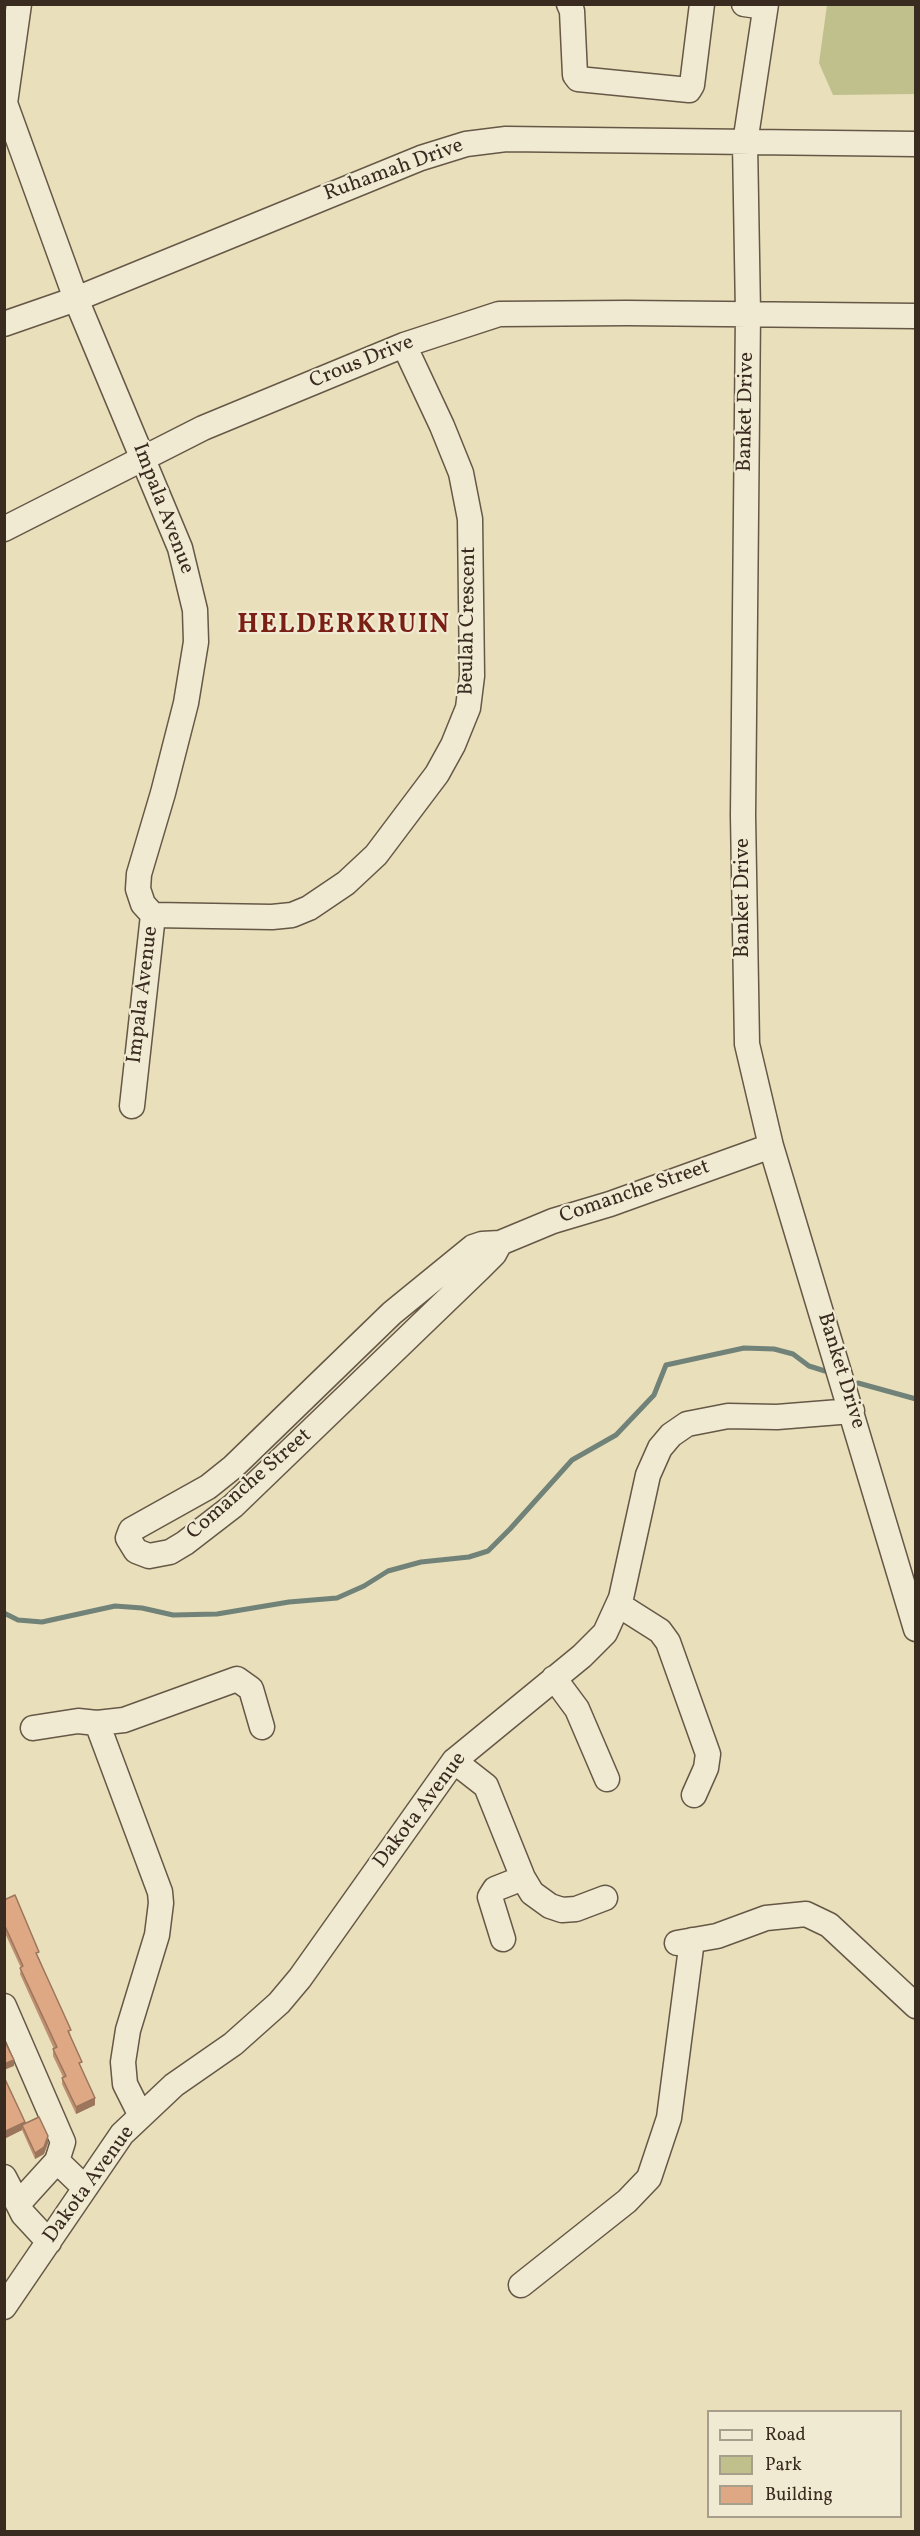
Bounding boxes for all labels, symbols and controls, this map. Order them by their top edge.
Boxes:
street label: Ruhamah Drive [321,134,467,208]
street label: Crous Drive [306,331,418,395]
street label: Banket Drive [733,352,761,472]
street label: Impala Avenue [125,440,199,578]
street label: Beulah Crescent [455,546,483,696]
district label: HELDERKRUIN [237,611,451,643]
street label: Banket Drive [731,838,757,958]
street label: Impala Avenue [123,925,165,1065]
street label: Comanche Street [557,1156,713,1230]
street label: Banket Drive [810,1310,870,1432]
street label: Comanche Street [182,1424,318,1546]
street label: Dakota Avenue [369,1748,473,1874]
street label: Dakota Avenue [39,2121,141,2249]
legend [707,2410,902,2518]
text: Road [765,2423,806,2448]
text: Park [765,2453,802,2478]
text: Building [765,2483,833,2508]

